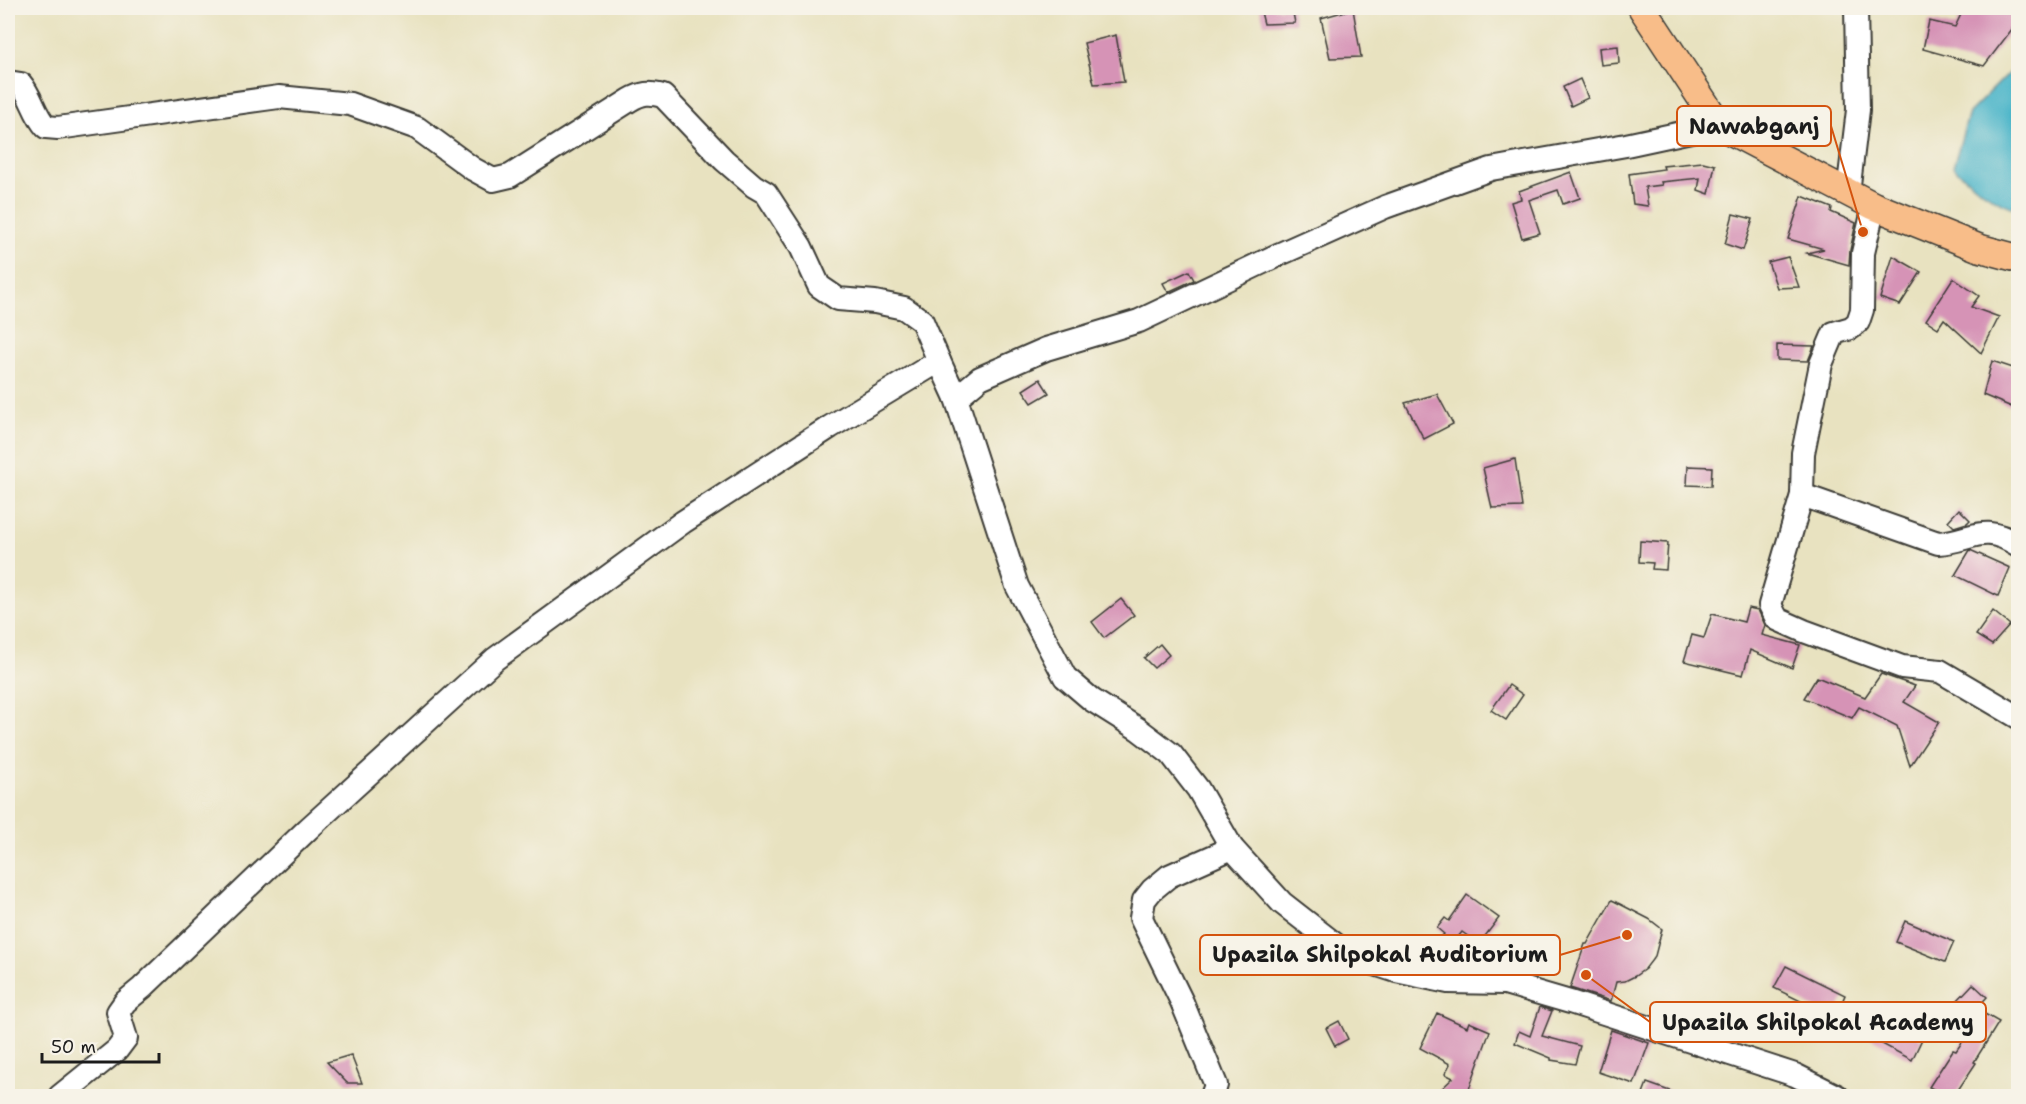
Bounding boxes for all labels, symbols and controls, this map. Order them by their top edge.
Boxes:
callout: Nawabganj [1677,106,1831,146]
text: Nawabganj [1689,112,1819,141]
callout: Upazila Shilpokal Auditorium [1200,935,1560,975]
text: Upazila Shilpokal Auditorium [1212,940,1548,969]
callout: Upazila Shilpokal Academy [1650,1002,1986,1042]
text: Upazila Shilpokal Academy [1662,1008,1974,1037]
scale bar [42,1026,159,1064]
text: 50 m [51,1035,96,1059]

